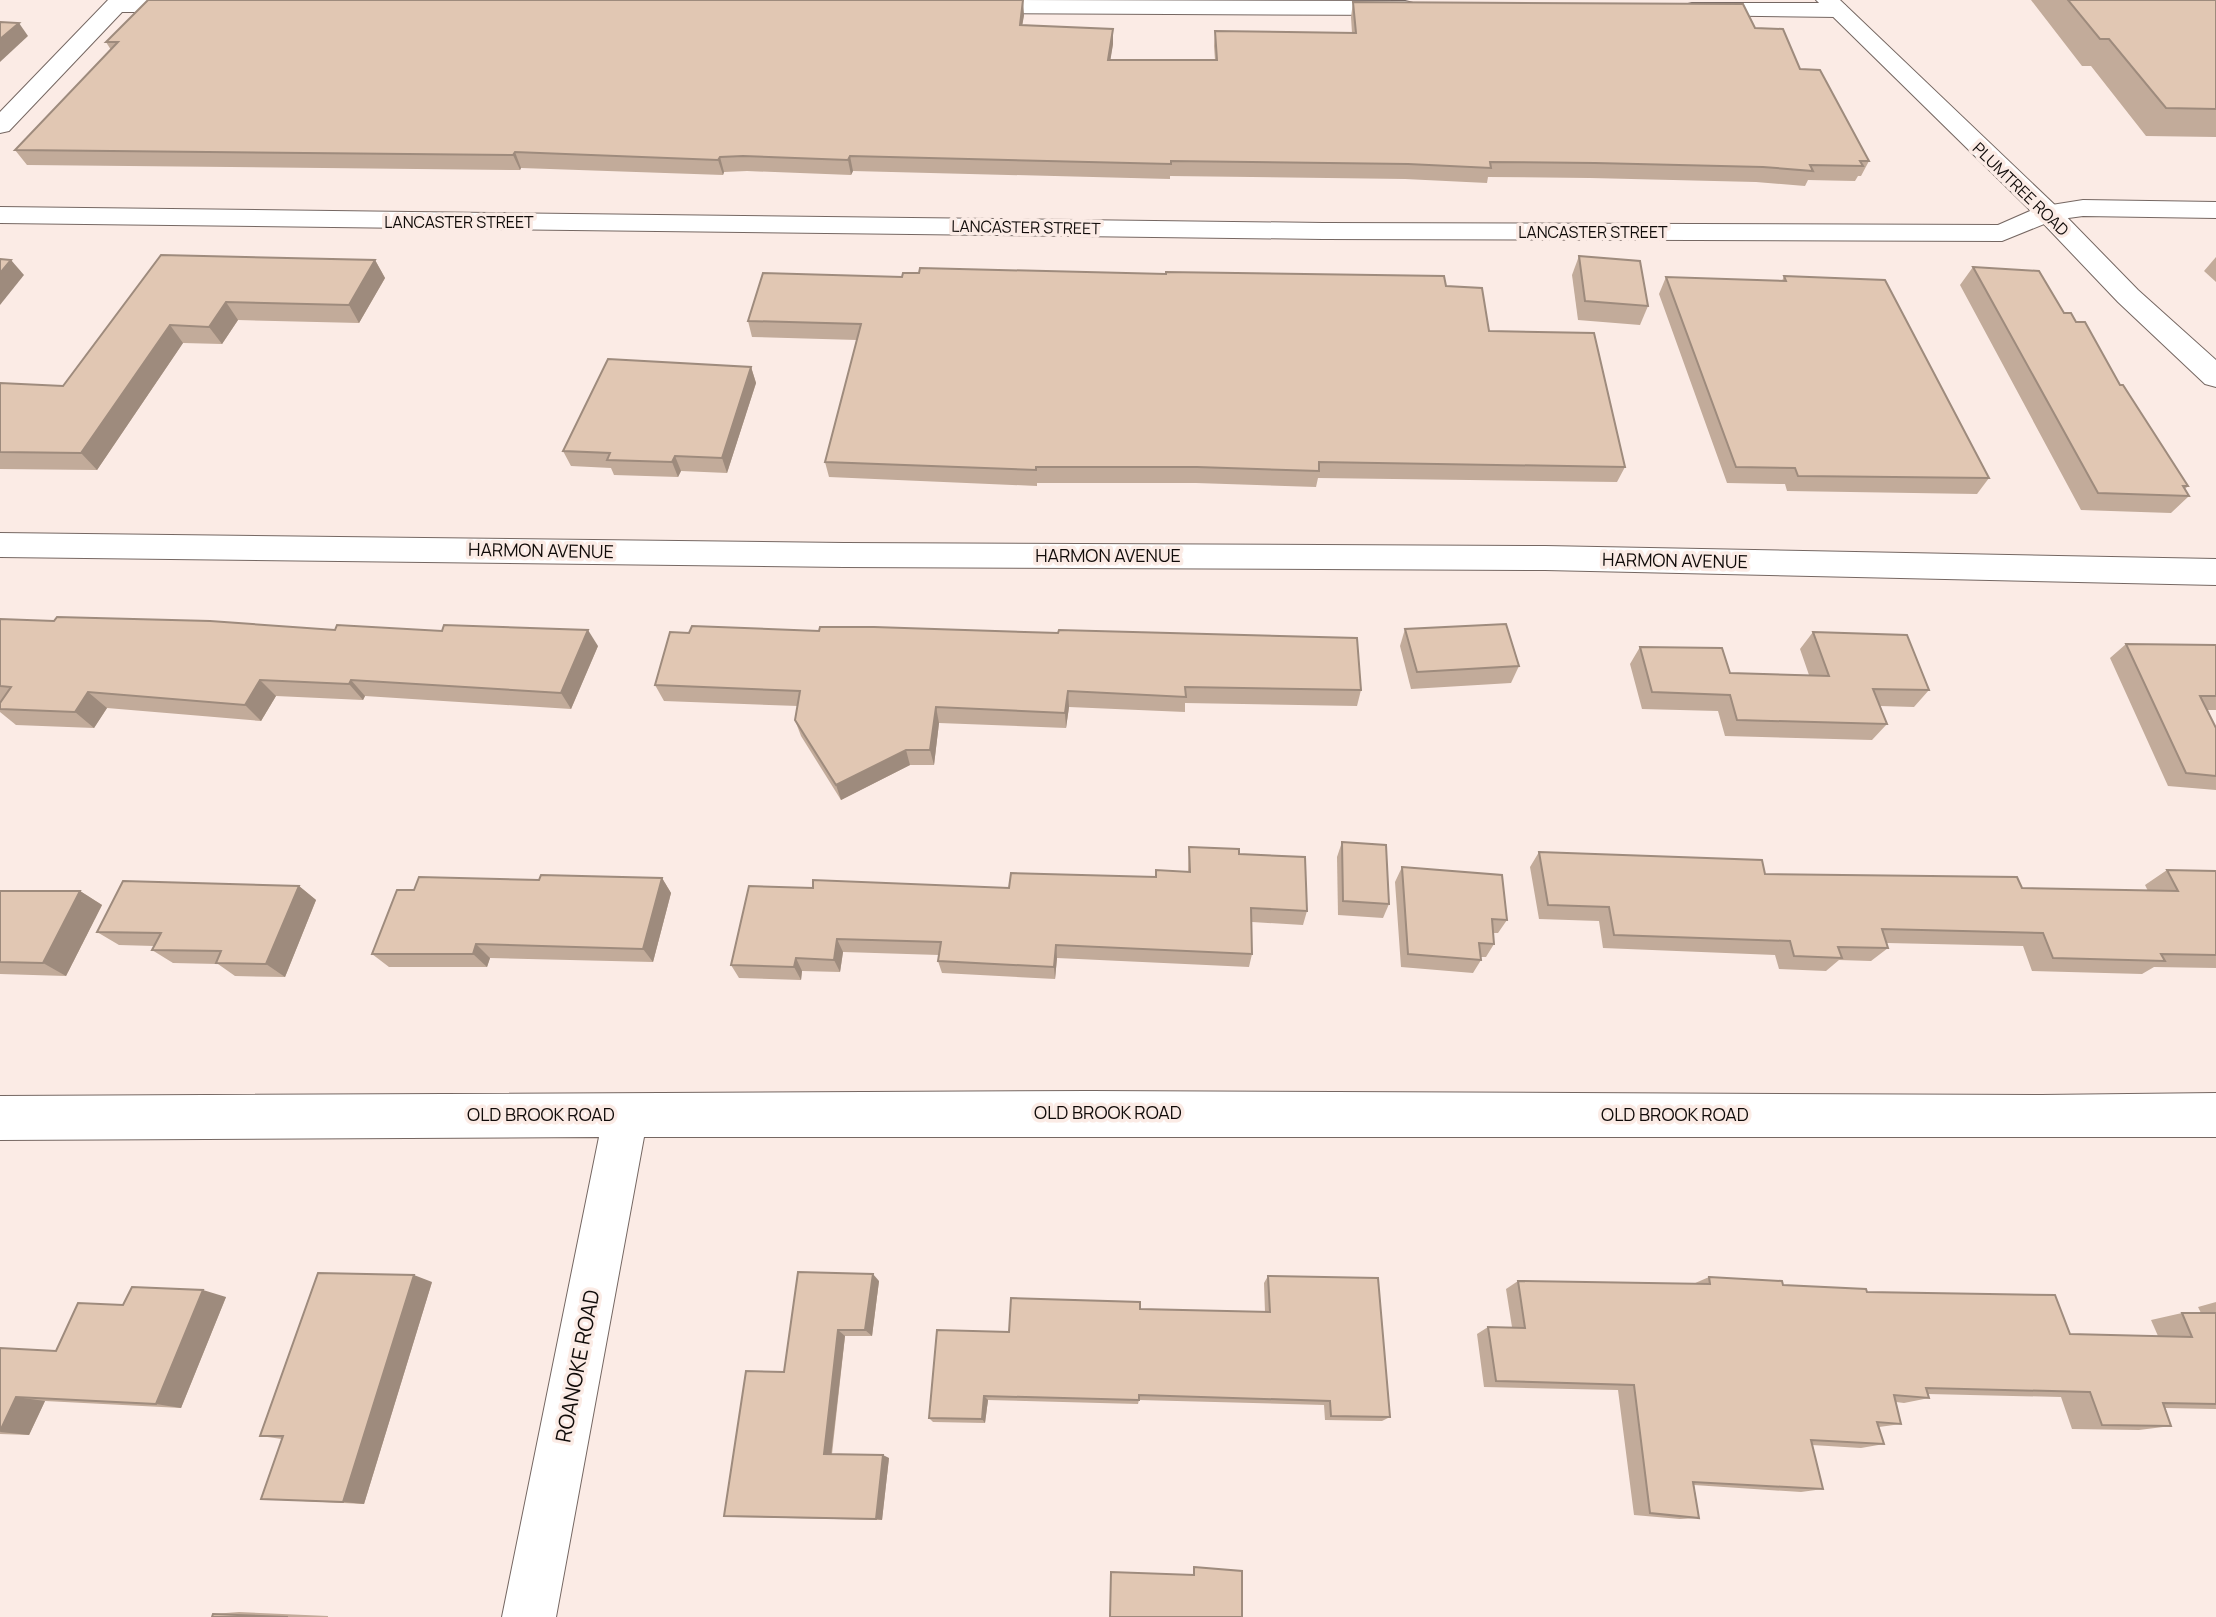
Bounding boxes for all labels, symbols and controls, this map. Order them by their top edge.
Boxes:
street label: PLUMTREE ROAD [1968,137,2074,241]
street label: LANCASTER STREET [384,211,534,233]
street label: LANCASTER STREET [951,215,1101,239]
street label: LANCASTER STREET [1518,221,1668,243]
street label: HARMON AVENUE [468,537,614,563]
street label: HARMON AVENUE [1035,543,1181,567]
street label: HARMON AVENUE [1602,547,1748,573]
street label: OLD BROOK ROAD [1034,1100,1182,1124]
street label: OLD BROOK ROAD [467,1102,615,1126]
street label: OLD BROOK ROAD [1601,1102,1749,1126]
street label: ROANOKE ROAD [548,1287,606,1445]

